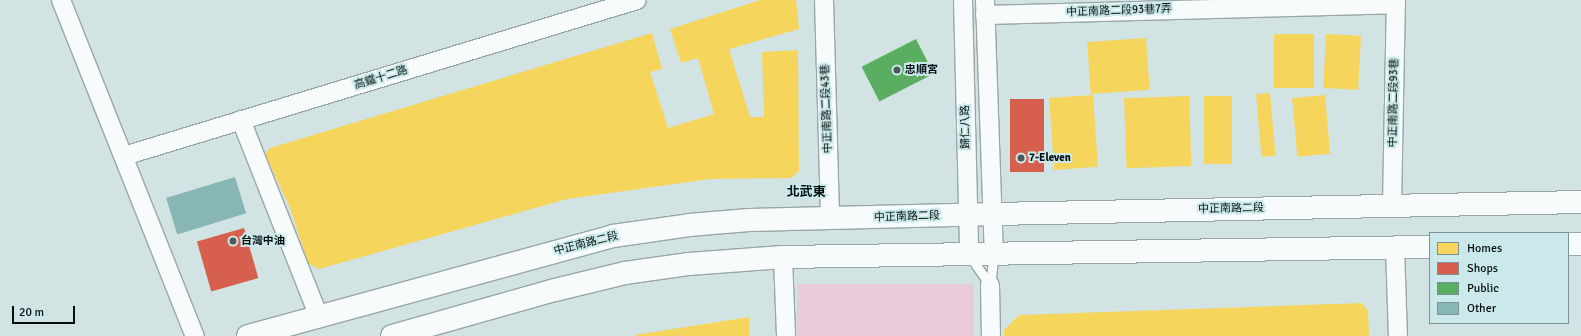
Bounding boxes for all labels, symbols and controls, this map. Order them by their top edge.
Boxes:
street label: 中正南路二段93巷7弄 [1066,3,1172,19]
street label: 中正南路二段93巷 [1387,58,1401,148]
place label: 忠順宮 [905,63,938,77]
street label: 高鐵十二路 [353,64,409,92]
street label: 中正南路二段43巷 [819,64,835,154]
marker: 忠順宮 [892,65,902,75]
street label: 歸仁八路 [959,105,973,149]
place label: 7-Eleven [1029,151,1071,165]
marker: 7-Eleven [1016,153,1026,163]
district label: 北武東 [787,184,825,200]
street label: 中正南路二段 [1198,202,1264,216]
street label: 中正南路二段 [874,209,940,225]
street label: 中正南路二段 [552,230,620,258]
legend [1429,232,1569,324]
place label: 台灣中油 [241,234,285,248]
marker: 台灣中油 [228,236,238,246]
text: Homes [1467,241,1502,256]
text: Shops [1467,261,1498,276]
text: Public [1467,281,1499,296]
scale bar [14,298,77,324]
text: Other [1467,301,1496,316]
text: 20 m [19,305,44,320]

